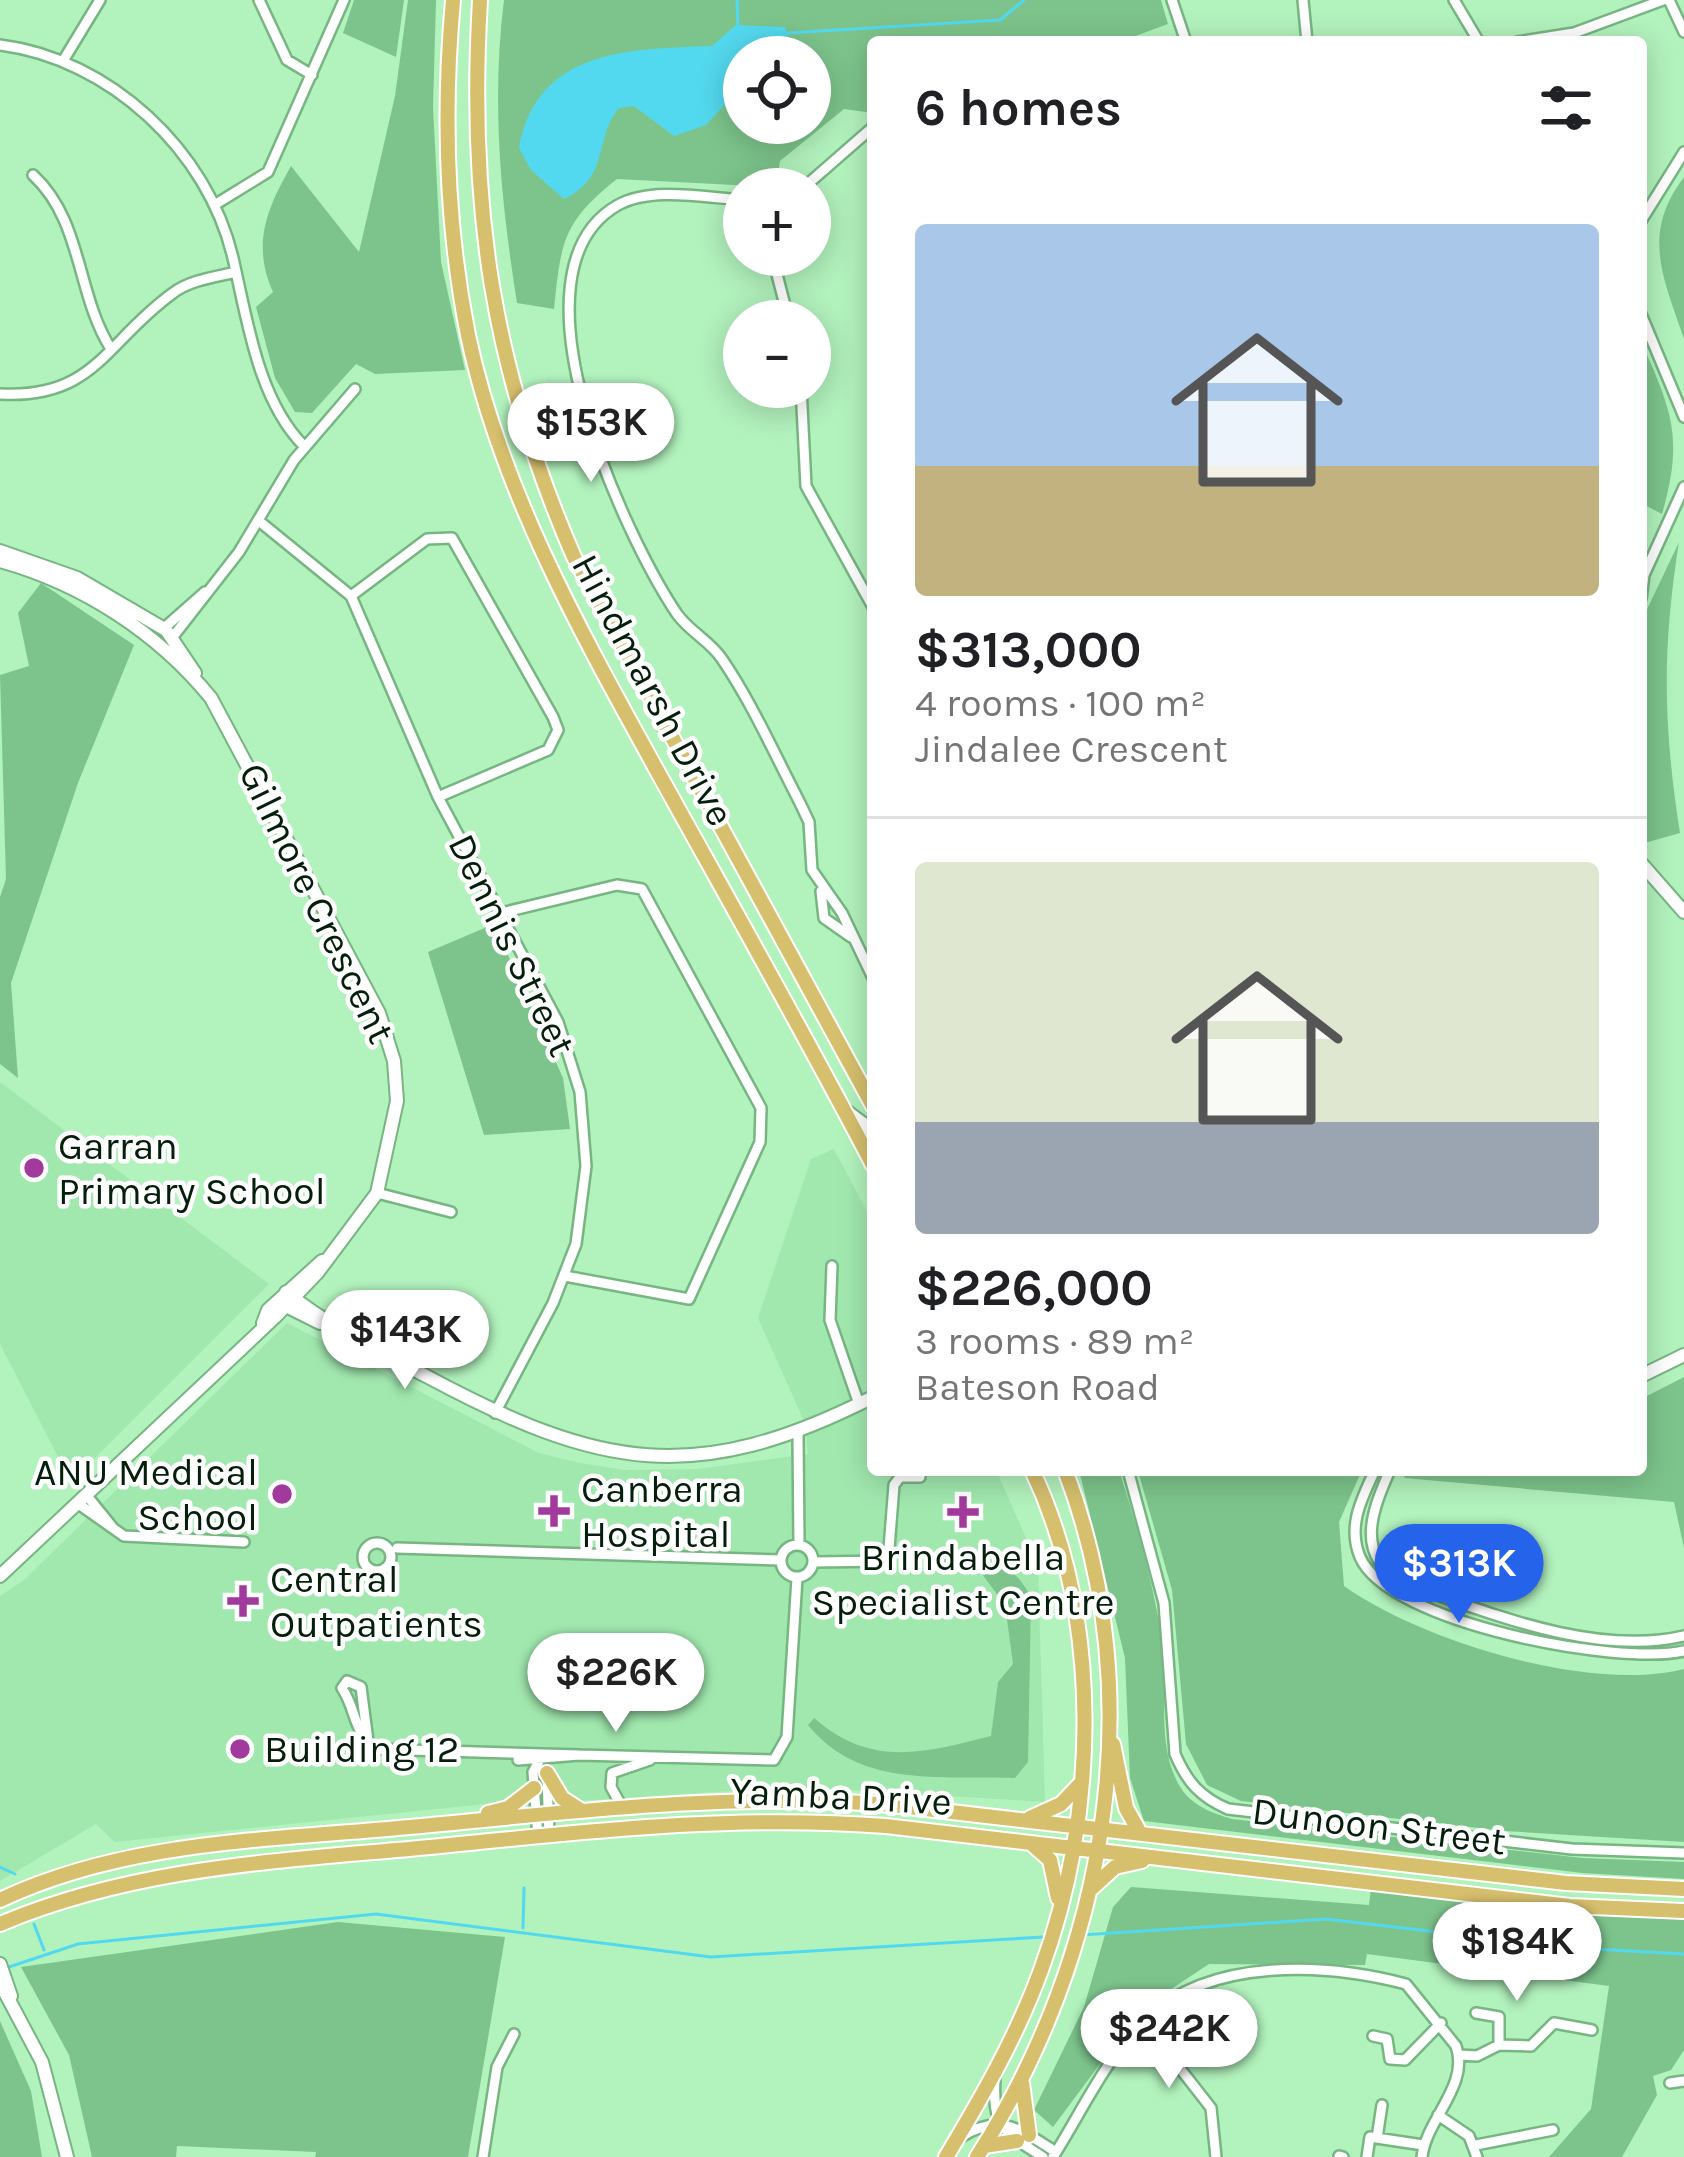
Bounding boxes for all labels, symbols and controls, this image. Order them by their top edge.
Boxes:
map controls [723,36,831,408]
button: locate [723,36,831,144]
icon: filters [1533,75,1599,141]
text: 6 homes [915,78,1122,138]
button: + [723,168,831,276]
button: − [723,300,831,408]
icon: home [1149,302,1365,518]
pin: $153K [507,383,675,485]
text: $153K [534,399,648,445]
street label: Hindmarsh Drive [562,546,744,834]
text: $313,000 [915,620,1141,680]
text: 4 rooms · 100 m² [915,680,1206,726]
text: Jindalee Crescent [915,726,1228,772]
street label: Gilmore Crescent [229,756,405,1050]
street label: Dennis Street [438,826,586,1064]
icon: home [1149,940,1365,1156]
place label: Garran Primary School [58,1123,326,1214]
marker: Garran Primary School [21,1155,47,1181]
text: $226,000 [915,1258,1152,1318]
pin: $143K [321,1290,489,1392]
text: $143K [348,1306,462,1352]
text: 3 rooms · 89 m² [915,1318,1194,1364]
text: Bateson Road [915,1364,1160,1410]
place label: ANU Medical School [34,1449,258,1540]
place label: Canberra Hospital [581,1466,743,1557]
marker: ANU Medical School [269,1481,295,1507]
marker: Canberra Hospital [538,1495,570,1527]
marker: Brindabella Specialist Centre [947,1496,979,1528]
pin: $313K [1375,1524,1543,1626]
place label: Brindabella Specialist Centre [812,1534,1114,1625]
text: $313K [1402,1540,1516,1586]
place label: Central Outpatients [270,1556,483,1647]
marker: Central Outpatients [227,1585,259,1617]
pin: $226K [532,1633,700,1735]
text: $226K [554,1649,678,1695]
place label: Building 12 [264,1726,459,1772]
marker: Building 12 [227,1736,253,1762]
street label: Yamba Drive [729,1767,953,1825]
street label: Dunoon Street [1249,1788,1509,1864]
pin: $184K [1433,1902,1601,2004]
text: $184K [1460,1918,1574,1964]
pin: $242K [1085,1989,1253,2091]
text: $242K [1108,2005,1230,2051]

